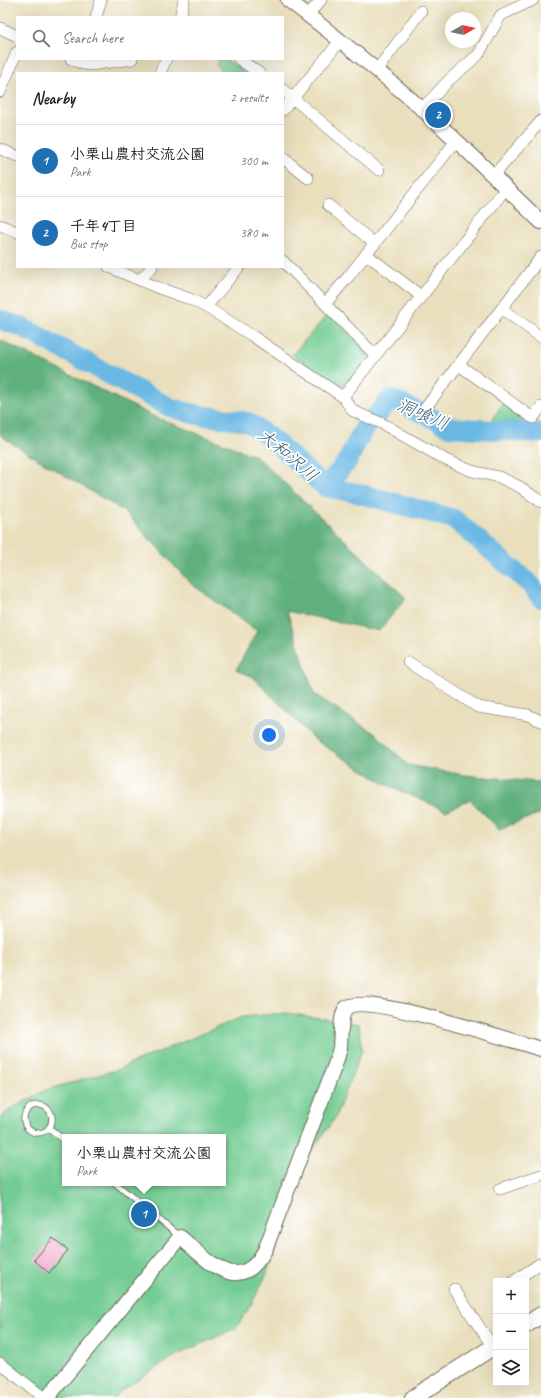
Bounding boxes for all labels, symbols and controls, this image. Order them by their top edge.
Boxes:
north arrow [445,12,481,48]
search box [16,16,284,60]
icon: search [30,27,52,49]
text: Search here [62,29,123,48]
text: Nearby [32,88,75,109]
text: 2 results [230,90,268,106]
pin: 2 [425,100,451,130]
text: 小栗山農村交流公園 [70,145,205,164]
text: 1 [42,153,48,169]
text: 300 m [240,153,268,169]
text: Park [70,164,91,180]
text: 千年4丁目 [70,217,137,236]
text: 2 [42,225,48,241]
text: 380 m [240,225,268,241]
text: Bus stop [70,236,107,252]
water label: 洞喰川 [394,393,452,435]
water label: 大和沢川 [253,423,323,487]
your location [259,725,279,745]
popup [62,1134,226,1186]
text: 小栗山農村交流公園 [76,1144,212,1163]
text: Park [76,1163,97,1179]
pin: 1 [131,1199,157,1229]
map controls [493,1278,529,1386]
button: + [493,1278,529,1314]
button: − [493,1314,529,1350]
button: layers [493,1350,529,1386]

